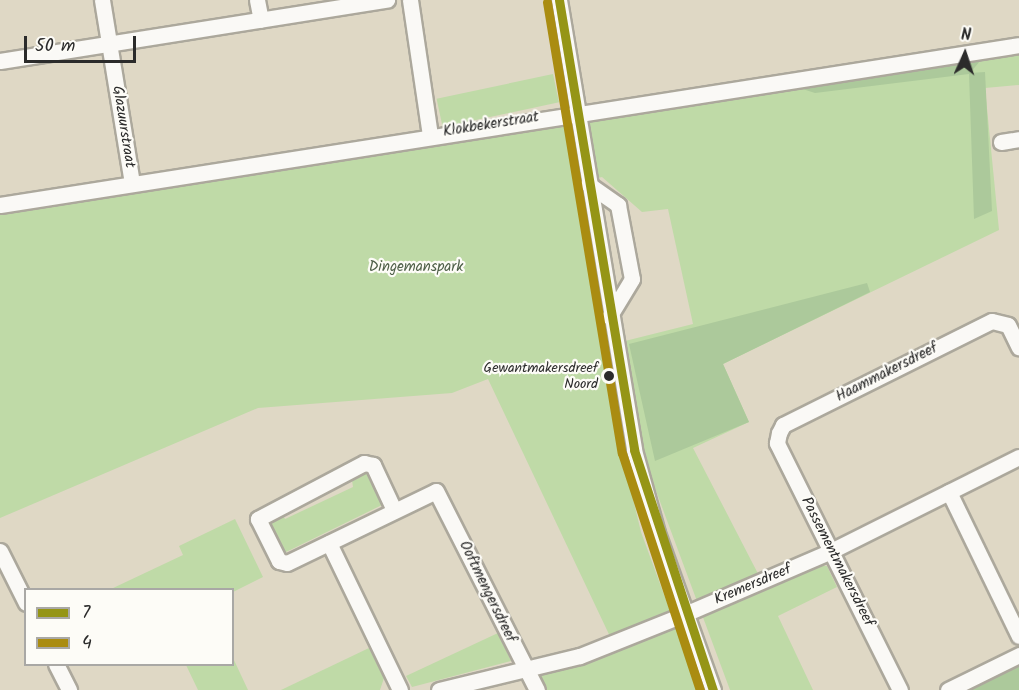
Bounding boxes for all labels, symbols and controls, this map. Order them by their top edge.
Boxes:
text: N [960,23,972,48]
scale bar [27,24,140,62]
north arrow [935,24,995,84]
text: 50 m [35,32,75,61]
street label: Glazuurstraat [108,85,138,169]
street label: Klokbekerstraat [442,109,540,141]
park label: Dingemanspark [369,259,463,277]
street label: Haammakersdreef [833,340,941,406]
place label: Gewantmakersdreef Noord [484,360,598,392]
marker: Gewantmakersdreef Noord [603,370,615,382]
street label: Passementmakersdreef [797,494,877,630]
street label: Ooftmengersdreef [455,538,519,646]
street label: Kremersdreef [712,561,794,609]
legend [24,588,234,666]
text: 7 [82,599,90,628]
text: 4 [82,629,92,658]

